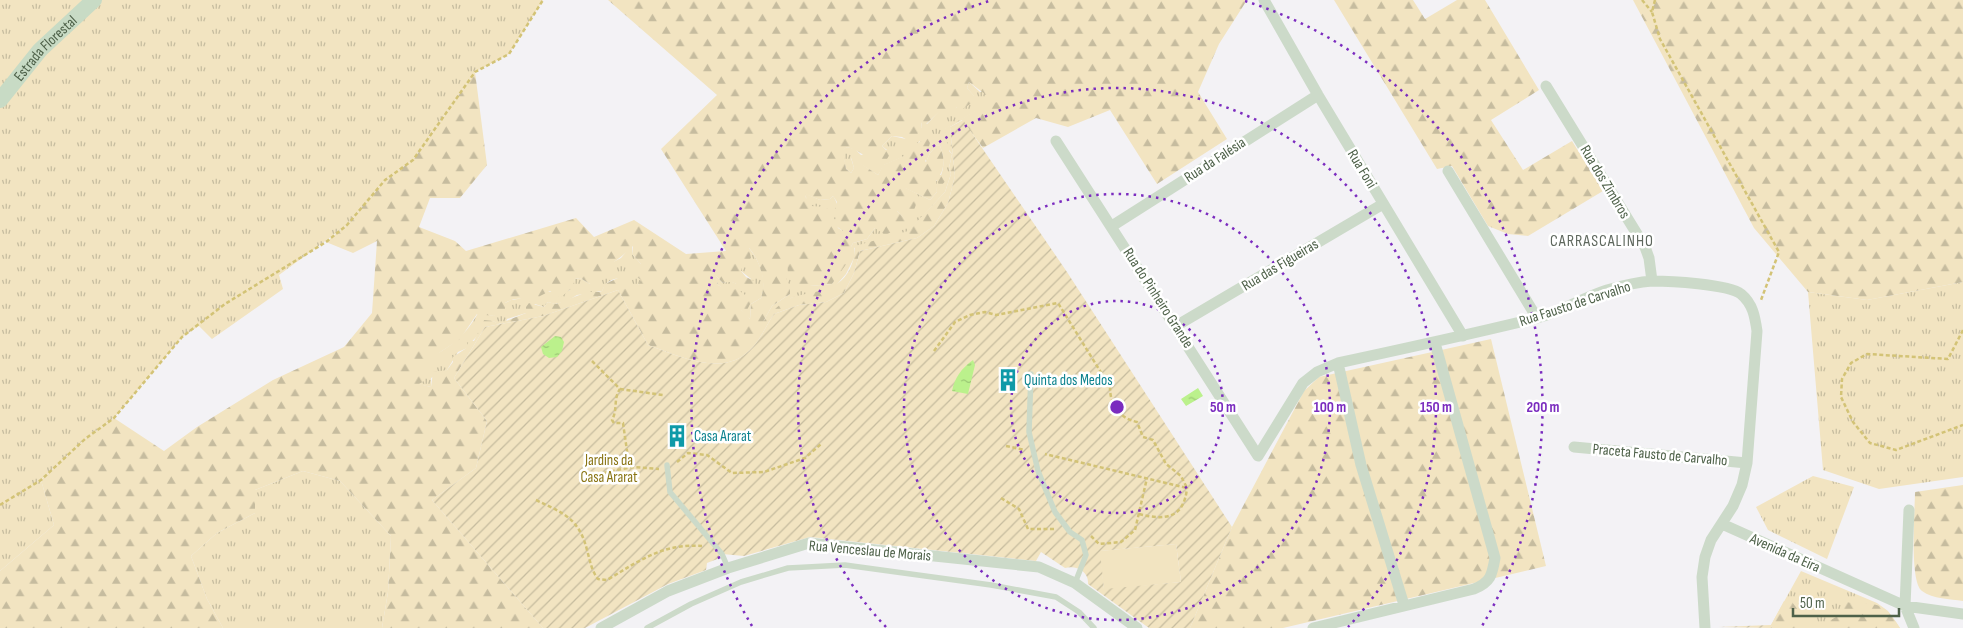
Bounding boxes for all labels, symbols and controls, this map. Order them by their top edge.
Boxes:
street label: Estrada Florestal [10,11,81,85]
street label: Rua da Falésia [1181,133,1250,187]
street label: Rua dos Zimbros [1576,142,1634,222]
street label: Rua Foni [1343,146,1381,192]
district label: CARRASCALINHO [1550,232,1654,251]
street label: Rua das Figueiras [1238,235,1322,295]
street label: Rua do Pinheiro Grande [1119,244,1197,352]
street label: Rua Fausto de Carvalho [1517,277,1633,331]
building icon: Quinta dos Medos [995,367,1021,393]
place label: Quinta dos Medos [1024,371,1113,390]
centre of rings [1108,398,1126,416]
text: 50 m [1210,398,1236,417]
text: 100 m [1314,398,1346,417]
text: 150 m [1420,398,1452,417]
text: 200 m [1526,398,1560,417]
building icon: Casa Ararat [664,423,690,449]
place label: Casa Ararat [694,427,752,446]
street label: Praceta Fausto de Carvalho [1592,440,1728,470]
park label: Jardins da Casa Ararat [580,451,638,487]
street label: Avenida da Eira [1746,529,1823,577]
street label: Rua Venceslau de Morais [808,536,932,566]
scale bar [1793,586,1899,618]
text: 50 m [1800,594,1825,613]

